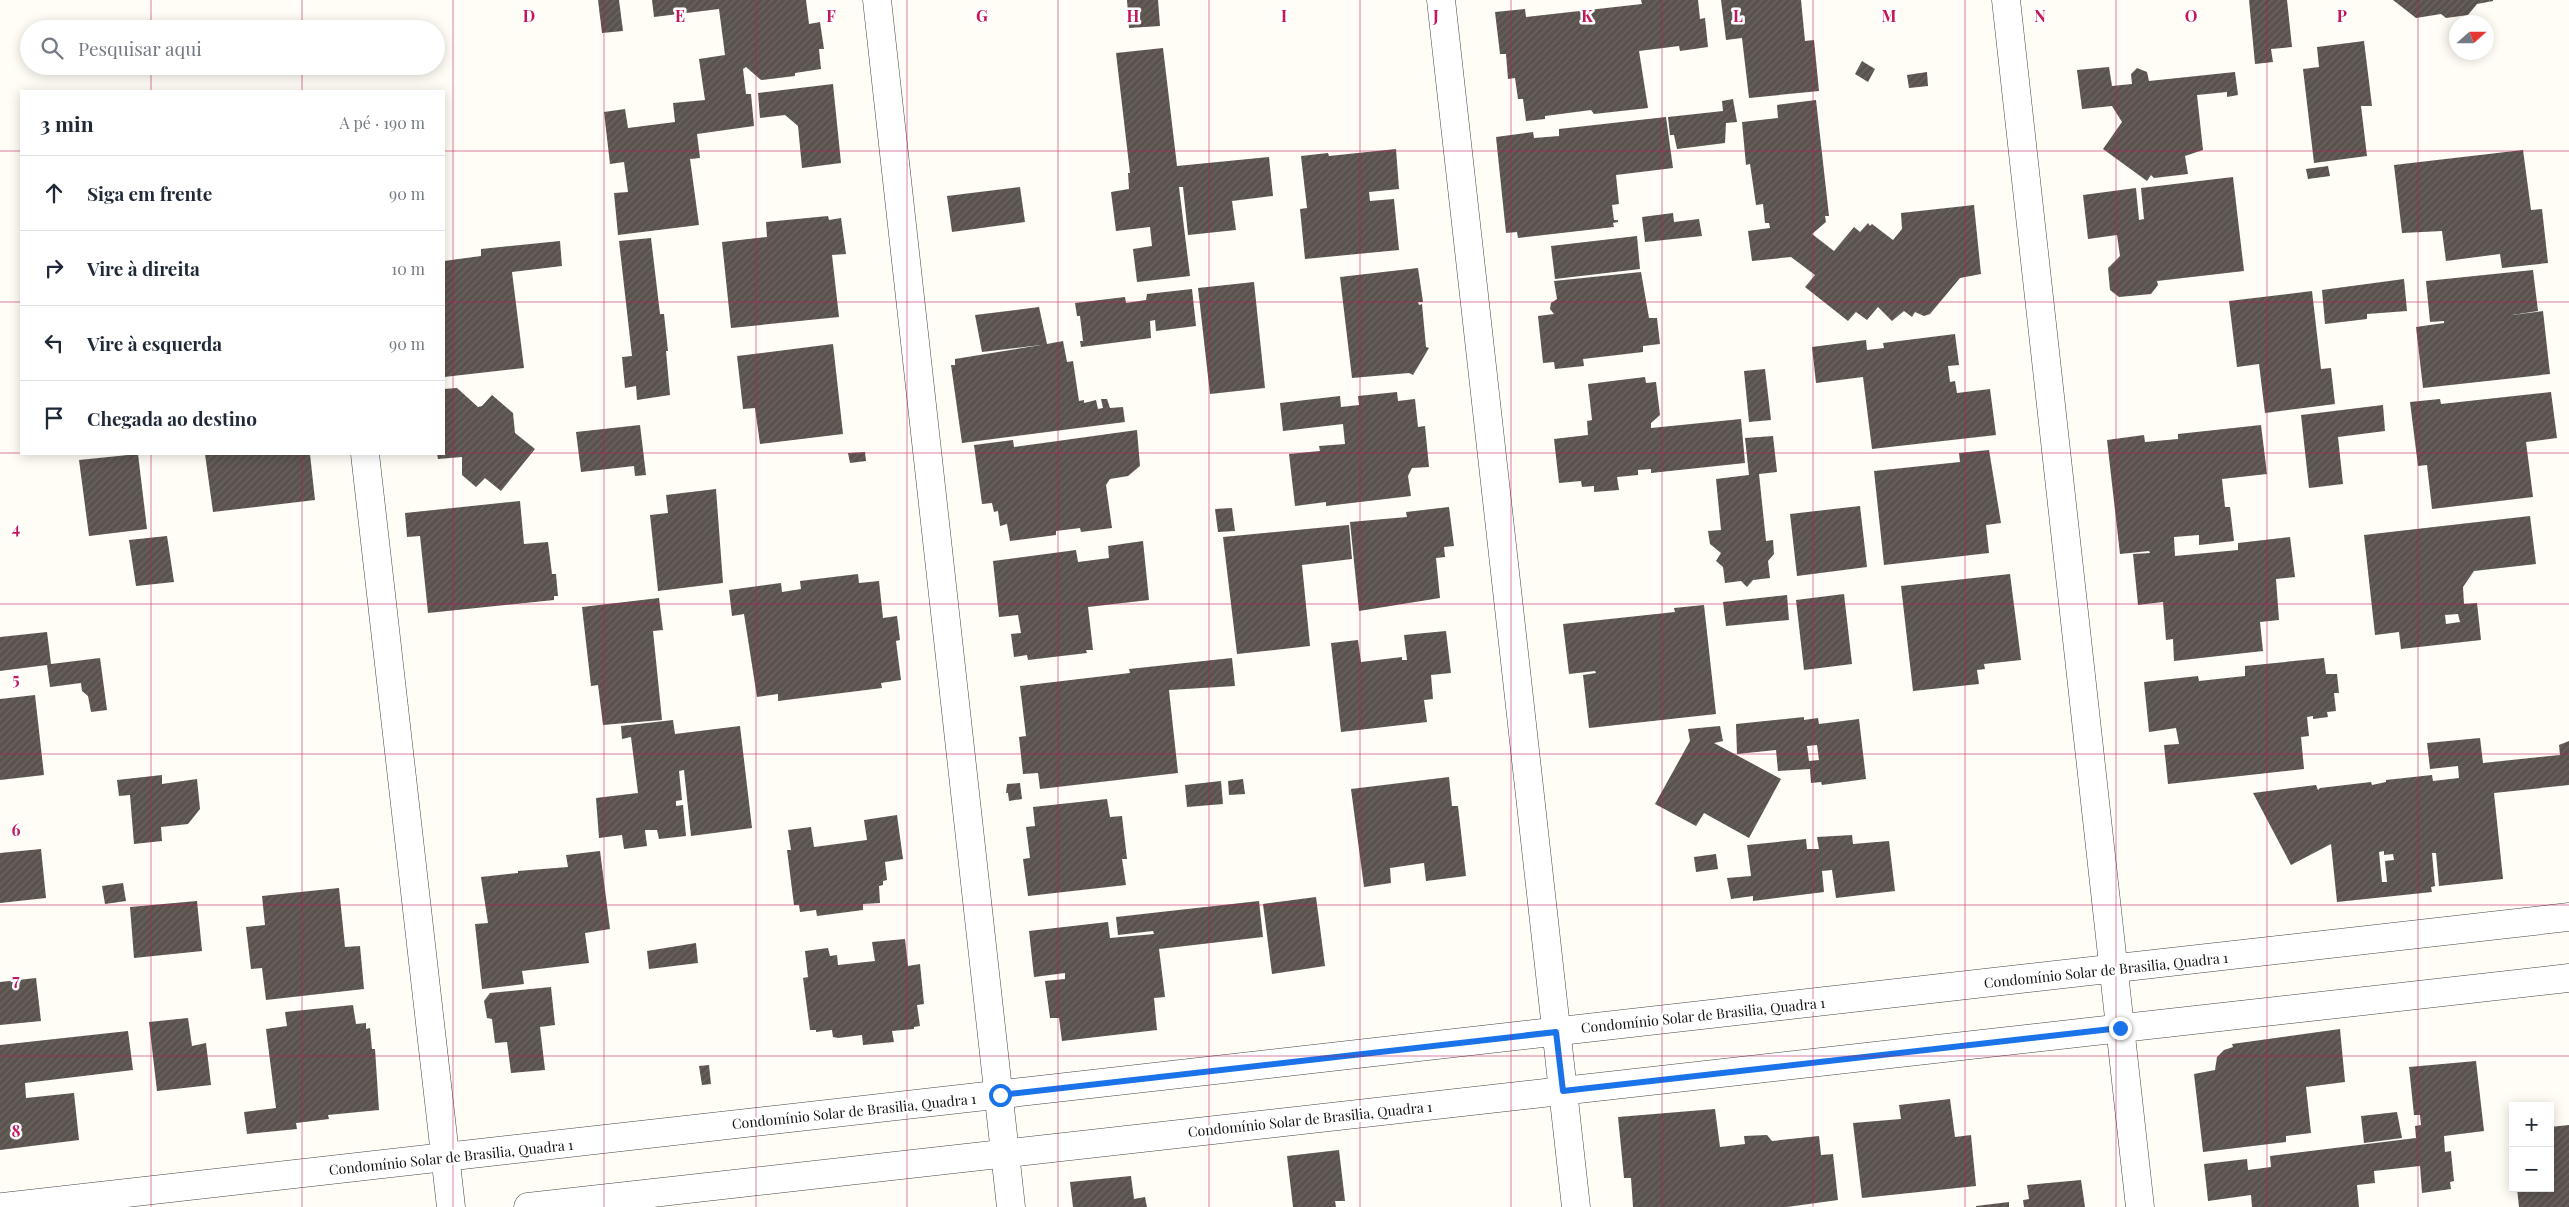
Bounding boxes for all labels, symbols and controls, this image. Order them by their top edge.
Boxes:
text: D [523,5,535,26]
text: E [675,5,685,26]
text: F [826,5,836,26]
text: G [976,5,988,26]
text: H [1127,5,1140,26]
text: I [1281,5,1287,26]
text: J [1432,5,1439,26]
text: K [1581,5,1593,26]
text: L [1733,5,1743,26]
text: M [1882,5,1897,26]
text: N [2034,5,2046,26]
text: O [2185,5,2197,26]
text: P [2337,5,2347,26]
north arrow [2449,15,2494,60]
search box [20,20,445,75]
icon: search [38,34,66,62]
text: Pesquisar aqui [78,35,202,61]
text: 3 min [40,109,94,137]
text: A pé · 190 m [339,112,425,133]
icon: ahead [40,179,68,207]
text: Siga em frente [87,180,212,206]
text: 90 m [389,183,425,204]
icon: right [40,254,68,282]
text: Vire à direita [87,255,200,281]
text: 10 m [391,258,425,279]
icon: left [40,329,68,357]
text: Vire à esquerda [87,330,222,356]
text: 90 m [389,333,425,354]
icon: arrive [40,404,68,432]
text: Chegada ao destino [87,405,257,431]
text: 4 [12,517,20,538]
text: 5 [12,668,20,689]
text: 6 [12,819,21,840]
street label: Condomínio Solar de Brasilia, Quadra 1 [1983,948,2229,992]
text: 7 [12,969,20,990]
street label: Condomínio Solar de Brasilia, Quadra 1 [1580,993,1826,1037]
route end [2109,1017,2132,1040]
route start [989,1084,1012,1107]
street label: Condomínio Solar de Brasilia, Quadra 1 [731,1089,977,1133]
street label: Condomínio Solar de Brasilia, Quadra 1 [1187,1097,1433,1141]
map controls [2509,1102,2554,1192]
button: + [2509,1102,2554,1147]
text: 8 [12,1120,21,1141]
street label: Condomínio Solar de Brasilia, Quadra 1 [328,1135,574,1179]
button: − [2509,1147,2554,1192]

